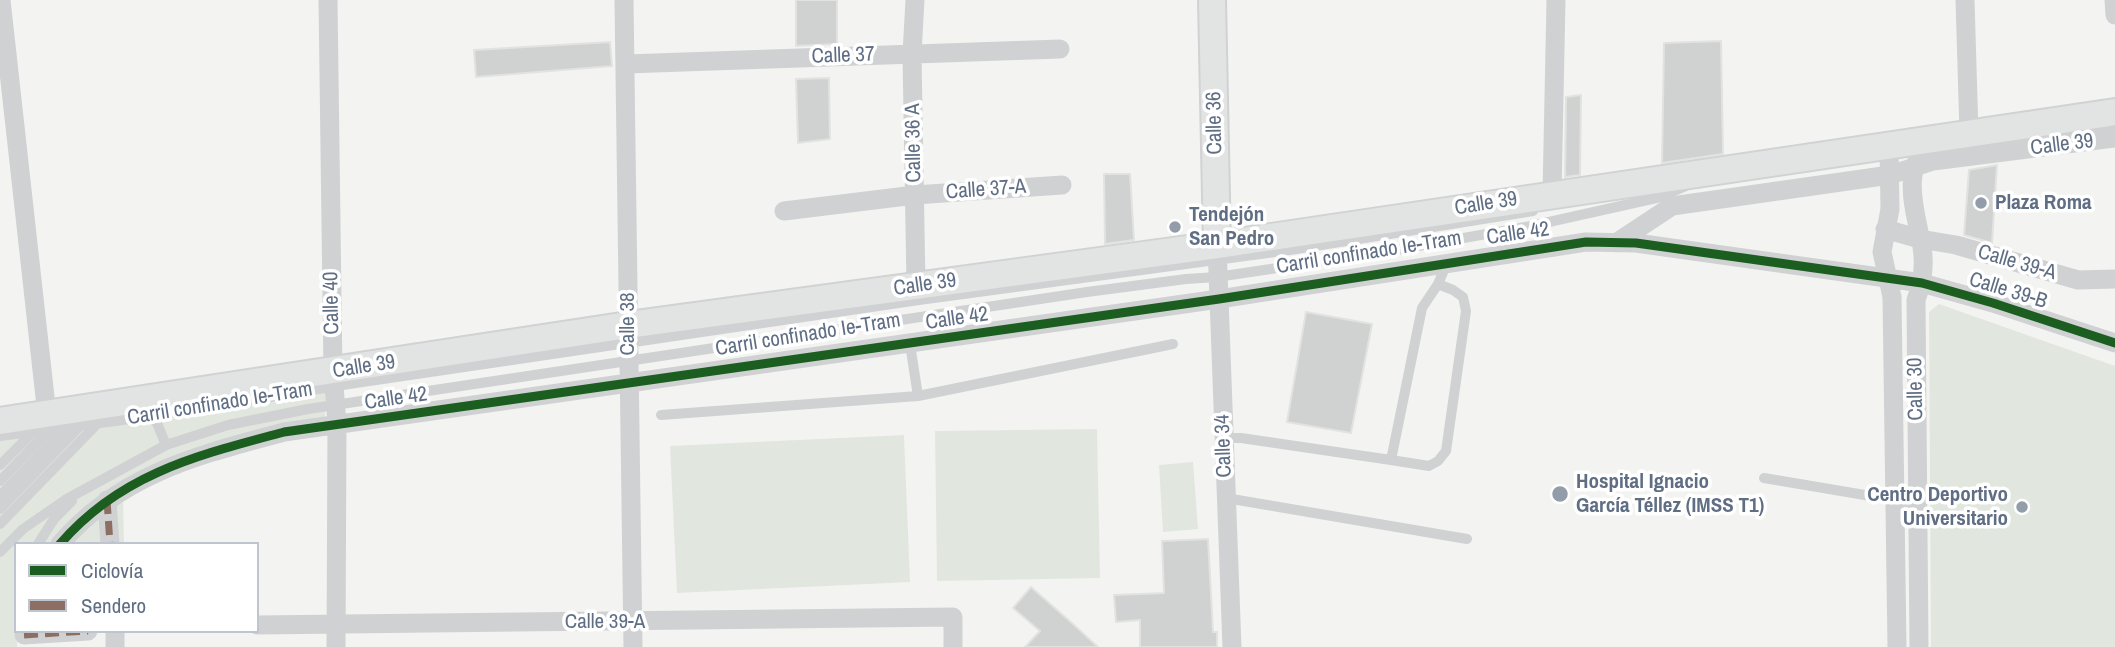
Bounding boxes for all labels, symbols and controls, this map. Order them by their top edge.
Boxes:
street label: Calle 37 [811,42,875,70]
street label: Calle 36 [1202,91,1228,155]
street label: Calle 36 A [901,103,927,183]
street label: Calle 39 [2029,129,2095,161]
street label: Calle 37-A [945,175,1027,205]
street label: Calle 39 [1453,187,1519,221]
place label: Plaza Roma [1995,190,2092,216]
marker: Plaza Roma [1973,195,1989,211]
place label: Tendejón San Pedro [1189,202,1274,252]
street label: Calle 42 [1485,217,1551,251]
marker: Tendejón San Pedro [1167,219,1183,235]
street label: Carril confinado Ie-Tram [1275,226,1463,280]
street label: Calle 39-A [1975,240,2059,286]
street label: Calle 39-B [1966,267,2050,315]
street label: Calle 39 [892,268,958,302]
street label: Calle 40 [319,271,345,335]
street label: Calle 38 [615,292,641,356]
street label: Calle 42 [924,302,990,336]
street label: Carril confinado Ie-Tram [714,308,902,362]
street label: Calle 39 [331,350,397,384]
street label: Calle 30 [1903,357,1929,421]
street label: Carril confinado Ie-Tram [126,377,314,431]
street label: Calle 42 [363,382,429,416]
street label: Calle 34 [1210,414,1238,478]
place label: Hospital Ignacio García Téllez (IMSS T1) [1576,469,1764,519]
place label: Centro Deportivo Universitario [1867,482,2008,532]
marker: Hospital Ignacio García Téllez (IMSS T1) [1550,484,1570,504]
marker: Centro Deportivo Universitario [2014,499,2030,515]
legend [14,542,259,633]
text: Ciclovía [81,556,143,585]
text: Sendero [81,591,146,620]
street label: Calle 39-A [565,609,645,635]

